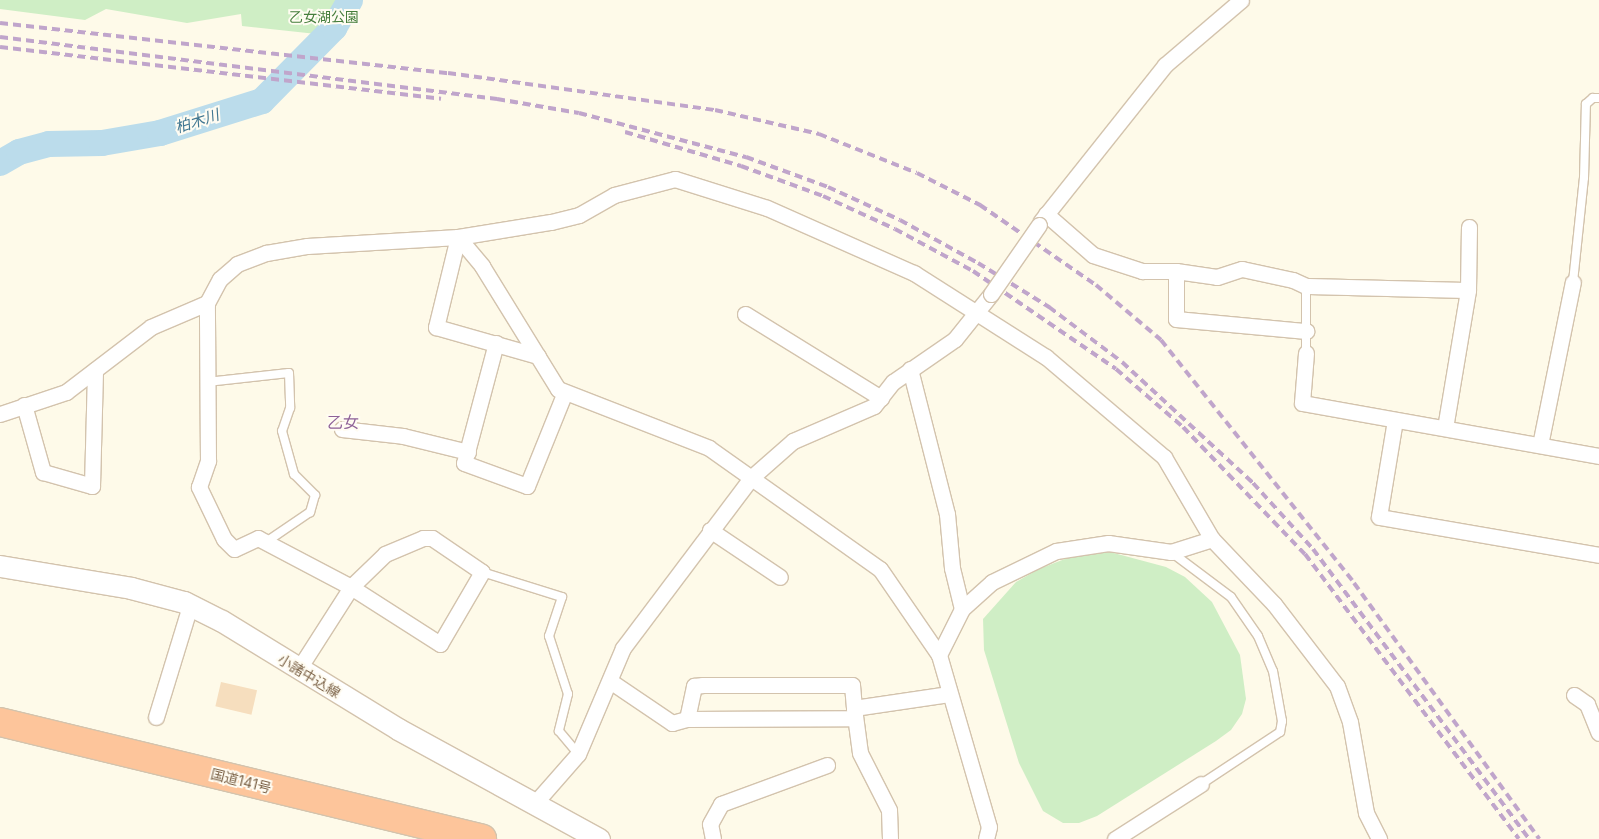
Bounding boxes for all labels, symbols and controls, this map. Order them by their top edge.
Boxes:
park label: 乙女湖公園 [289,9,359,25]
water label: 柏木川 [173,105,221,137]
district label: 乙女 [327,412,359,432]
street label: 小諸中込線 [275,651,343,701]
street label: 国道141号 [209,765,273,797]

